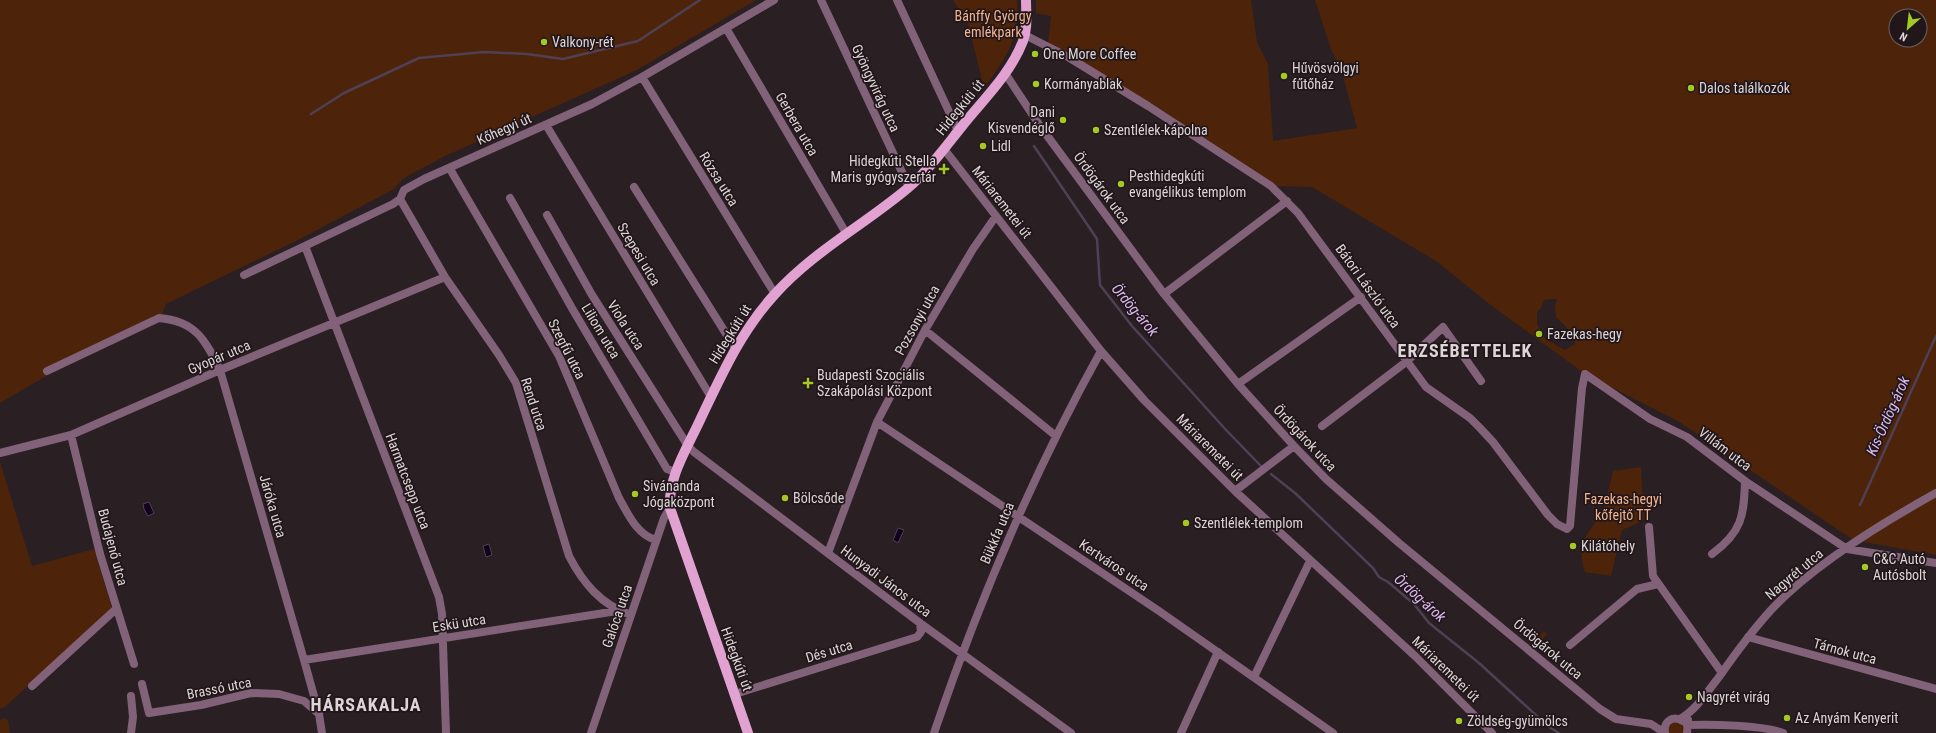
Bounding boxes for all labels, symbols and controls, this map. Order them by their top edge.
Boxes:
park label: Bánffy György emlékpark [955,8,1032,40]
north arrow [1888,8,1928,48]
text: N [1897,29,1910,44]
place label: Valkony-rét [552,34,614,50]
marker: Valkony-rét [539,37,549,47]
street label: Gyöngyvirág utca [849,42,903,134]
place label: One More Coffee [1043,46,1137,62]
marker: One More Coffee [1030,49,1040,59]
place label: Hűvösvölgyi fűtőház [1292,60,1359,92]
marker: Hűvösvölgyi fűtőház [1279,71,1289,81]
street label: Hidegkúti út [933,76,987,138]
place label: Kormányablak [1044,76,1123,92]
marker: Kormányablak [1031,79,1041,89]
place label: Dalos találkozók [1699,80,1791,96]
marker: Dalos találkozók [1686,83,1696,93]
street label: Gerbera utca [772,89,822,159]
place label: Dani Kisvendéglő [988,104,1055,136]
street label: Kőhegyi út [474,110,534,148]
marker: Dani Kisvendéglő [1058,115,1068,125]
place label: Szentlélek-kápolna [1104,122,1208,138]
marker: Szentlélek-kápolna [1091,125,1101,135]
place label: Lidl [991,138,1011,154]
marker: Lidl [978,141,988,151]
street label: Rózsa utca [696,149,742,209]
street label: Ördögárok utca [1071,149,1133,227]
place label: Hidegkúti Stella Maris gyógyszertár [831,153,936,185]
street label: Máriaremetei út [969,163,1035,241]
marker: Hidegkúti Stella Maris gyógyszertár [939,164,949,174]
place label: Pesthidegkúti evangélikus templom [1129,168,1246,200]
marker: Pesthidegkúti evangélikus templom [1116,179,1126,189]
street label: Szepesi utca [614,220,664,288]
street label: Bátori László utca [1332,241,1404,331]
water label: Ördög-árok [1108,280,1163,340]
street label: Pozsonyi utca [891,282,943,358]
street label: Viola utca [604,297,648,353]
street label: Liliom utca [578,301,624,361]
street label: Hidegkúti út [705,301,755,367]
street label: Szegfű utca [545,316,589,382]
place label: Fazekas-hegy [1547,326,1622,342]
marker: Fazekas-hegy [1534,329,1544,339]
street label: Gyopár utca [185,337,253,377]
district label: ERZSÉBETTELEK [1398,340,1532,361]
place label: Budapesti Szociális Szakápolási Központ [817,367,932,399]
water label: Kis-Ördög-árok [1862,373,1914,458]
street label: Rend utca [518,375,550,433]
marker: Budapesti Szociális Szakápolási Központ [802,377,814,389]
street label: Ördögárok utca [1270,401,1340,475]
street label: Máriaremetei út [1173,410,1247,484]
street label: Villám utca [1695,424,1755,474]
street label: Harmatcsepp utca [382,431,434,531]
street label: Járóka utca [256,473,290,539]
place label: Sivánanda Jógaközpont [643,478,715,510]
marker: Sivánanda Jógaközpont [630,489,640,499]
place label: Bölcsőde [793,490,845,506]
park label: Fazekas-hegyi kőfejtő TT [1584,491,1662,523]
marker: Bölcsőde [780,493,790,503]
street label: Bükkfa utca [977,500,1017,566]
street label: Budajenő utca [95,507,131,587]
place label: Szentlélek-templom [1194,515,1303,531]
marker: Szentlélek-templom [1181,518,1191,528]
street label: Kertváros utca [1076,536,1152,594]
place label: Kilátóhely [1581,538,1635,554]
marker: Kilátóhely [1568,541,1578,551]
street label: Hunyadi János utca [838,542,934,620]
street label: Nagyrét utca [1762,545,1826,603]
place label: C&C Autó Autósbolt [1873,551,1926,583]
marker: C&C Autó Autósbolt [1860,562,1870,572]
water label: Ördög-árok [1390,570,1450,626]
street label: Galóca utca [599,582,635,650]
street label: Eskü utca [431,611,487,635]
street label: Ördögárok utca [1510,616,1586,682]
street label: Hidegkúti út [718,625,756,693]
street label: Máriaremetei út [1409,633,1483,705]
street label: Tárnok utca [1812,635,1878,667]
street label: Dés utca [804,636,854,666]
street label: Brassó utca [185,674,253,702]
place label: Nagyrét virág [1697,689,1770,705]
marker: Nagyrét virág [1684,692,1694,702]
district label: HÁRSAKALJA [310,694,422,715]
place label: Az Anyám Kenyerit [1795,710,1898,726]
place label: Zöldség-gyümölcs [1467,713,1568,729]
marker: Az Anyám Kenyerit [1782,713,1792,723]
marker: Zöldség-gyümölcs [1454,716,1464,726]

